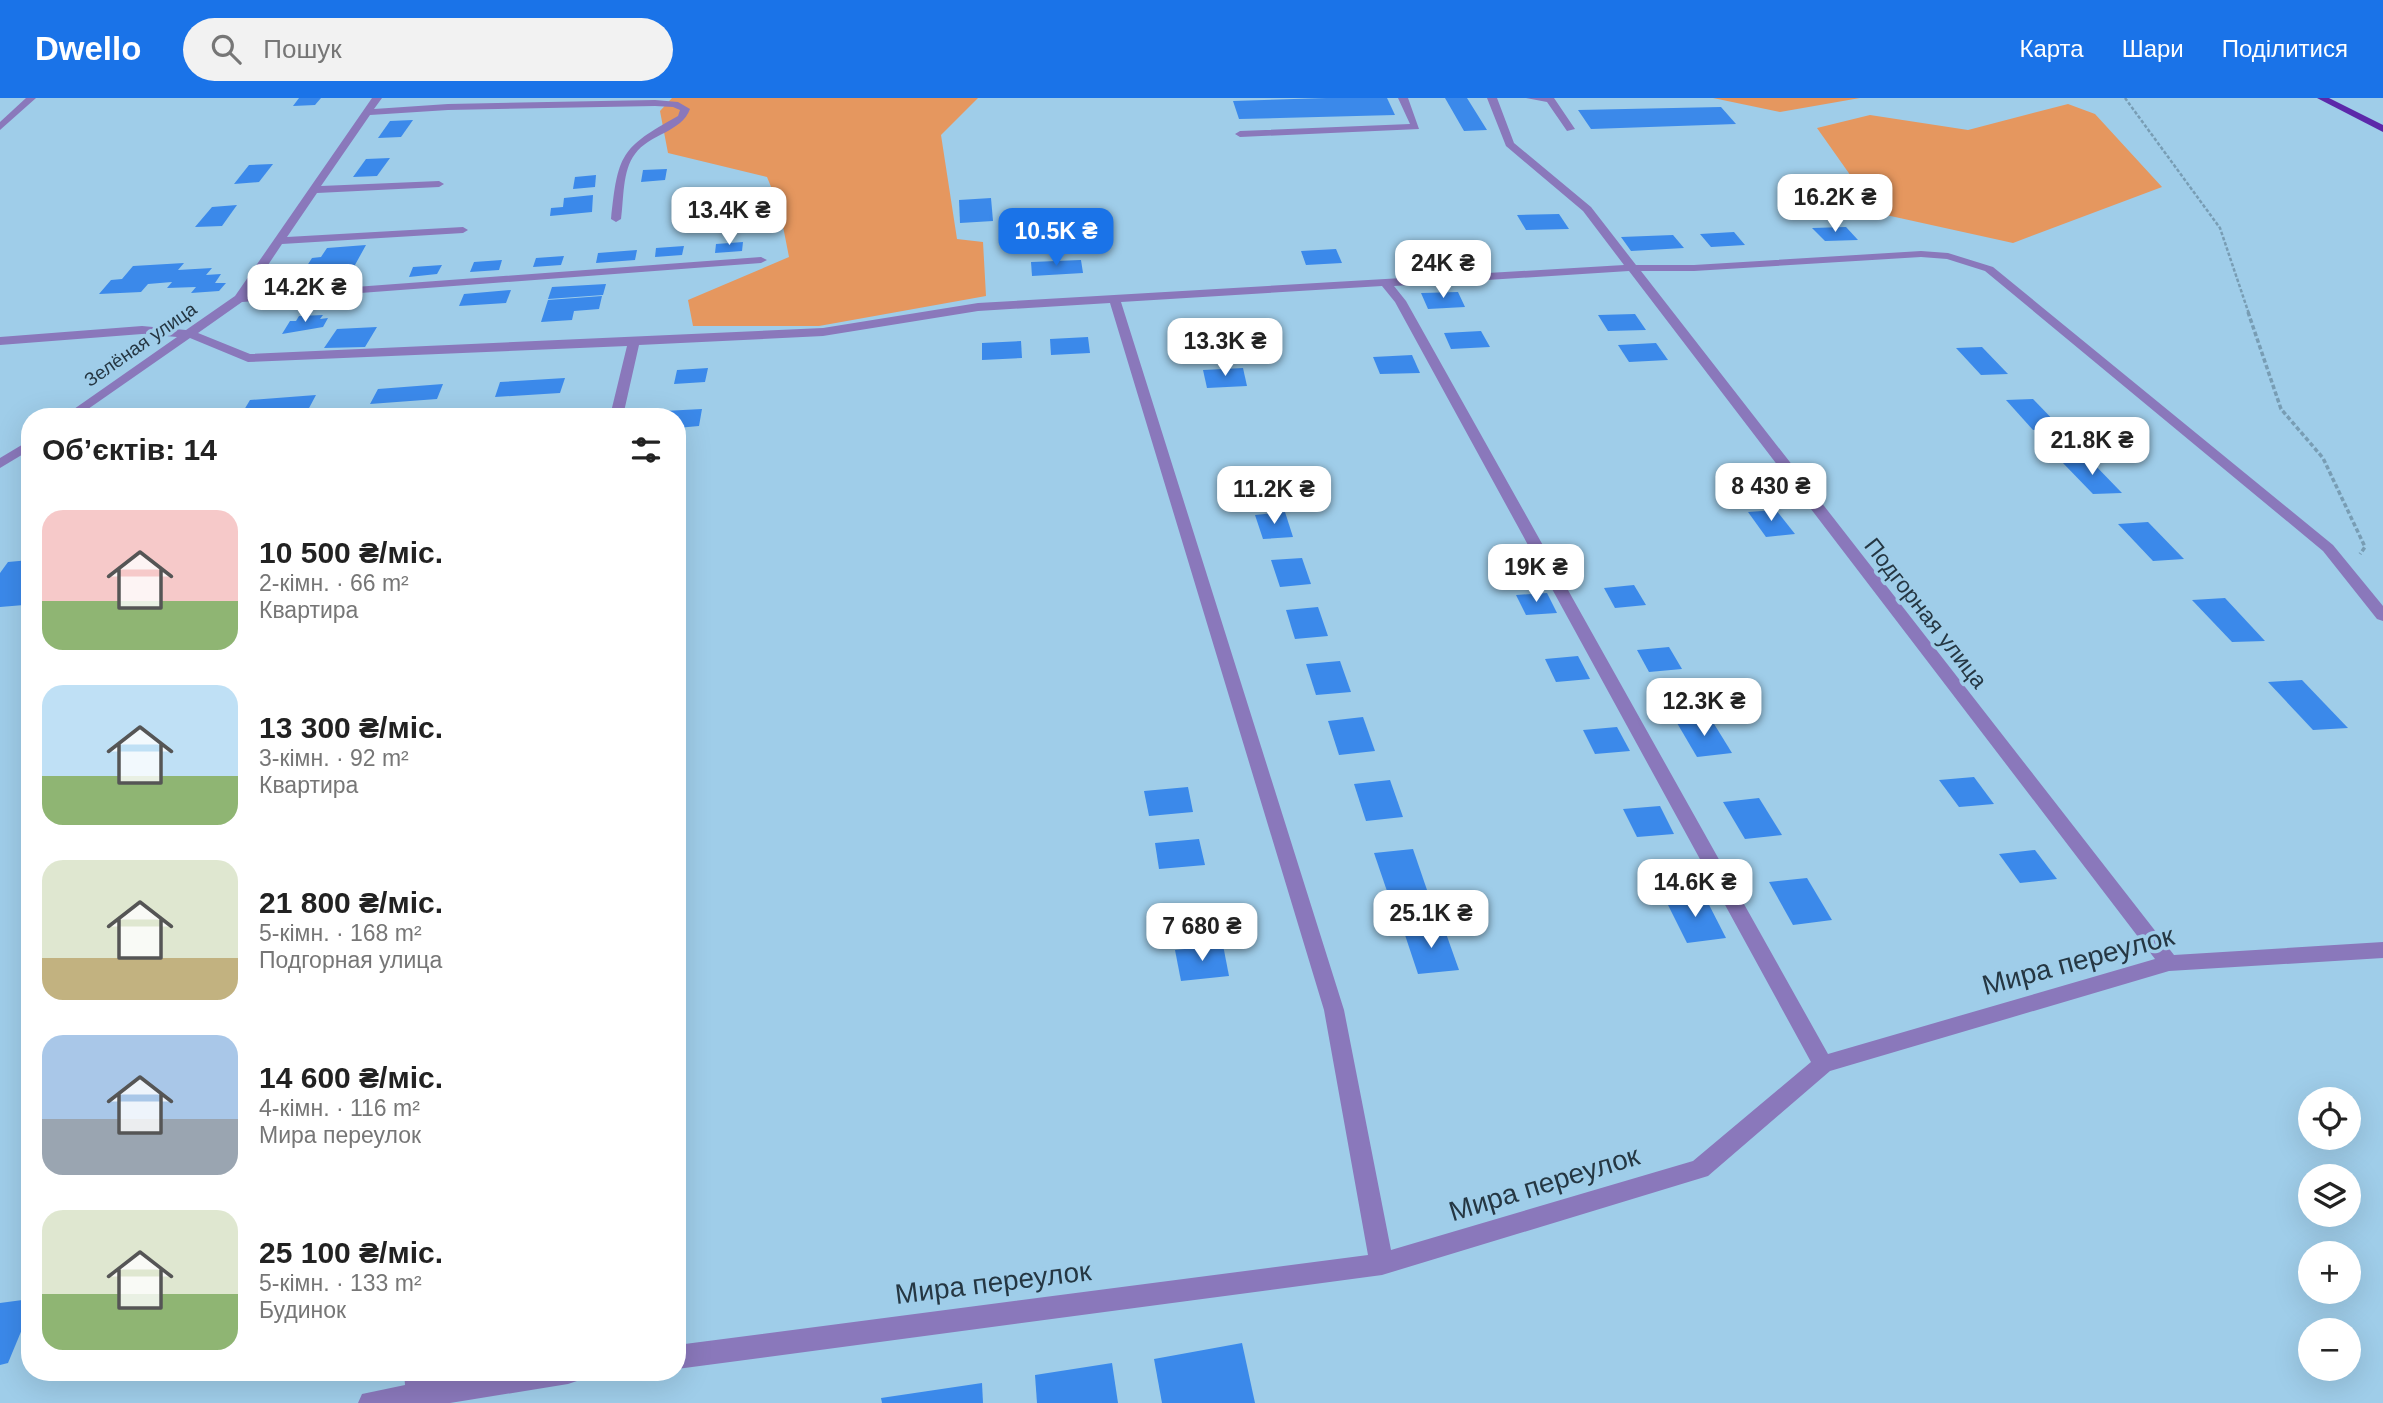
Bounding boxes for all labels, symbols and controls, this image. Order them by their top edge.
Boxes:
search box [183,18,673,81]
text: Dwello [35,30,141,67]
icon: search [207,30,245,68]
text: Пошук [263,34,342,64]
text: Карта [2019,35,2084,62]
text: Шари [2122,35,2184,62]
text: Поділитися [2222,35,2348,62]
pin: 16.2K ₴ [1770,174,1900,234]
text: 16.2K ₴ [1793,184,1877,210]
pin: 13.4K ₴ [664,188,794,247]
text: 13.4K ₴ [687,197,771,223]
pin: 10.5K ₴ [991,208,1121,268]
text: 10.5K ₴ [1014,218,1098,244]
pin: 24K ₴ [1394,240,1492,300]
text: 24K ₴ [1411,250,1475,276]
pin: 14.2K ₴ [240,264,370,324]
text: 14.2K ₴ [263,274,347,300]
street label: Зелёная улица [80,298,201,391]
pin: 13.3K ₴ [1160,318,1290,378]
text: 13.3K ₴ [1183,328,1267,354]
pin: 21.8K ₴ [2027,418,2157,477]
text: 21.8K ₴ [2050,427,2134,453]
icon: filters [627,431,665,469]
text: Об’єктів: 14 [42,433,217,466]
pin: 8 430 ₴ [1706,464,1836,523]
pin: 11.2K ₴ [1209,466,1339,526]
text: 8 430 ₴ [1731,473,1811,499]
text: 11.2K ₴ [1233,476,1315,502]
street label: Подгорная улица [1859,533,1993,693]
text: 10 500 ₴/міс. [259,536,443,569]
icon: home [98,538,182,622]
pin: 19K ₴ [1487,545,1585,604]
text: 19K ₴ [1504,554,1568,580]
text: 2-кімн. · 66 m² [259,570,409,596]
text: Квартира [259,597,358,623]
pin: 12.3K ₴ [1639,678,1769,738]
text: 12.3K ₴ [1662,688,1746,714]
text: 13 300 ₴/міс. [259,711,443,744]
icon: home [98,713,182,797]
text: 3-кімн. · 92 m² [259,745,409,771]
text: Квартира [259,772,358,798]
pin: 14.6K ₴ [1630,860,1760,919]
text: 14.6K ₴ [1653,869,1737,895]
text: 21 800 ₴/міс. [259,886,443,919]
icon: home [98,888,182,972]
pin: 25.1K ₴ [1366,890,1496,950]
text: 25.1K ₴ [1389,900,1473,926]
pin: 7 680 ₴ [1137,904,1267,963]
text: 7 680 ₴ [1162,913,1242,939]
text: 5-кімн. · 168 m² [259,920,422,946]
street label: Мира переулок [1979,920,2178,1001]
text: Подгорная улица [259,947,442,973]
text: 14 600 ₴/міс. [259,1061,443,1094]
icon: home [98,1063,182,1147]
map controls [2298,1087,2361,1381]
button: locate [2298,1087,2361,1150]
text: 4-кімн. · 116 m² [259,1095,420,1121]
text: Мира переулок [259,1122,421,1148]
street label: Мира переулок [1445,1140,1644,1227]
button: layers [2298,1164,2361,1227]
text: 25 100 ₴/міс. [259,1236,443,1269]
icon: home [98,1238,182,1322]
button: + [2298,1241,2361,1304]
street label: Мира переулок [893,1255,1094,1310]
text: 5-кімн. · 133 m² [259,1270,422,1296]
text: Будинок [259,1297,346,1323]
button: − [2298,1318,2361,1381]

